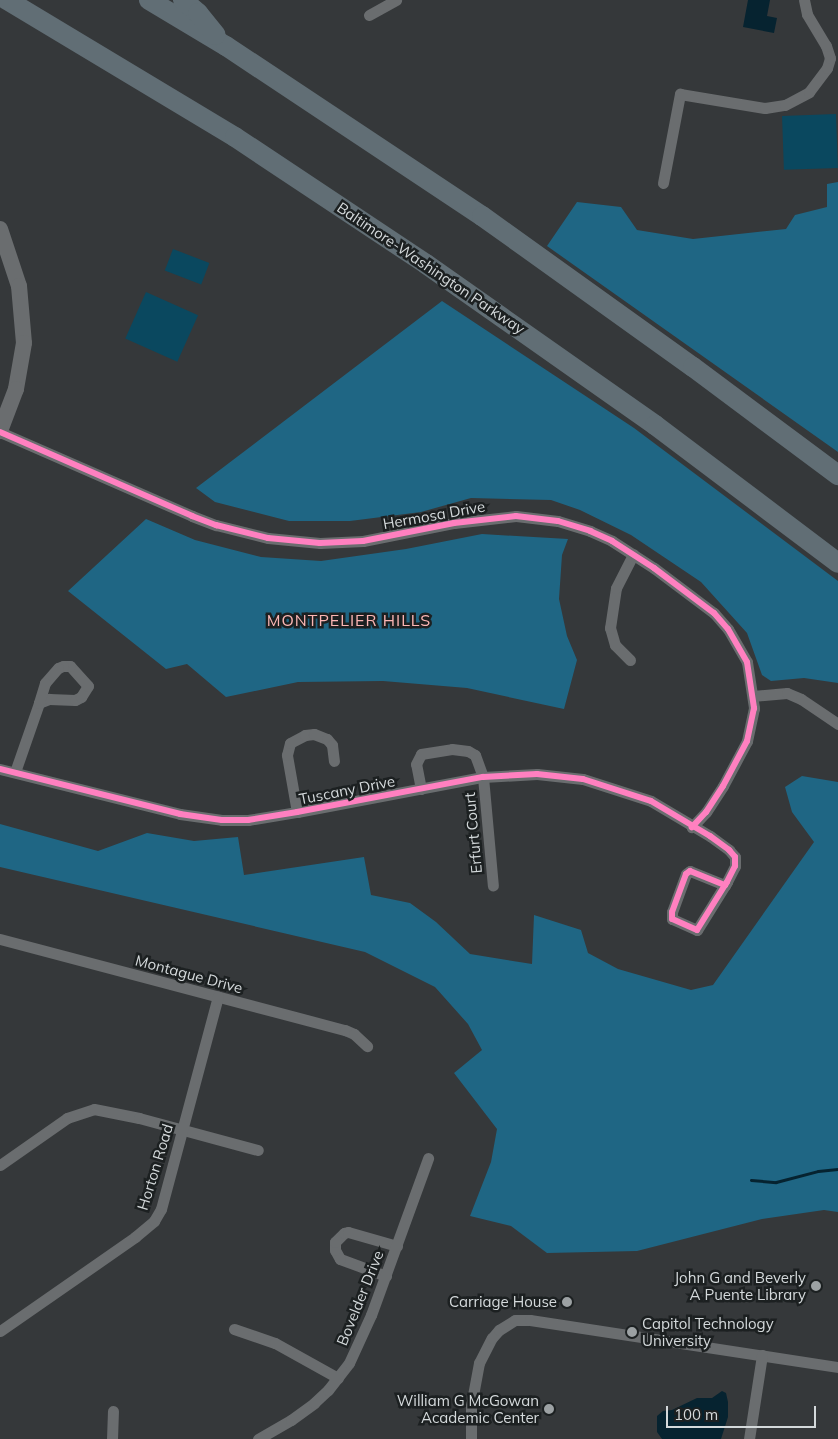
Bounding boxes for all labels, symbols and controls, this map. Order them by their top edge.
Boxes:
street label: Baltimore-Washington Parkway [334,198,528,338]
street label: Hermosa Drive [382,497,486,533]
district label: MONTPELIER HILLS [265,610,433,630]
street label: Tuscany Drive [298,772,396,808]
street label: Erfurt Court [460,792,486,874]
street label: Montague Drive [133,951,245,997]
street label: Horton Road [133,1122,177,1212]
street label: Bovelder Drive [333,1248,387,1348]
place label: John G and Beverly A Puente Library [674,1268,806,1303]
marker: John G and Beverly A Puente Library [810,1280,822,1292]
place label: Carriage House [449,1293,557,1311]
marker: Carriage House [561,1296,573,1308]
place label: Capitol Technology University [642,1314,774,1349]
marker: Capitol Technology University [626,1326,638,1338]
place label: William G McGowan Academic Center [397,1391,539,1426]
scale bar [668,1396,818,1428]
marker: William G McGowan Academic Center [543,1403,555,1415]
text: 100 m [674,1405,718,1424]

